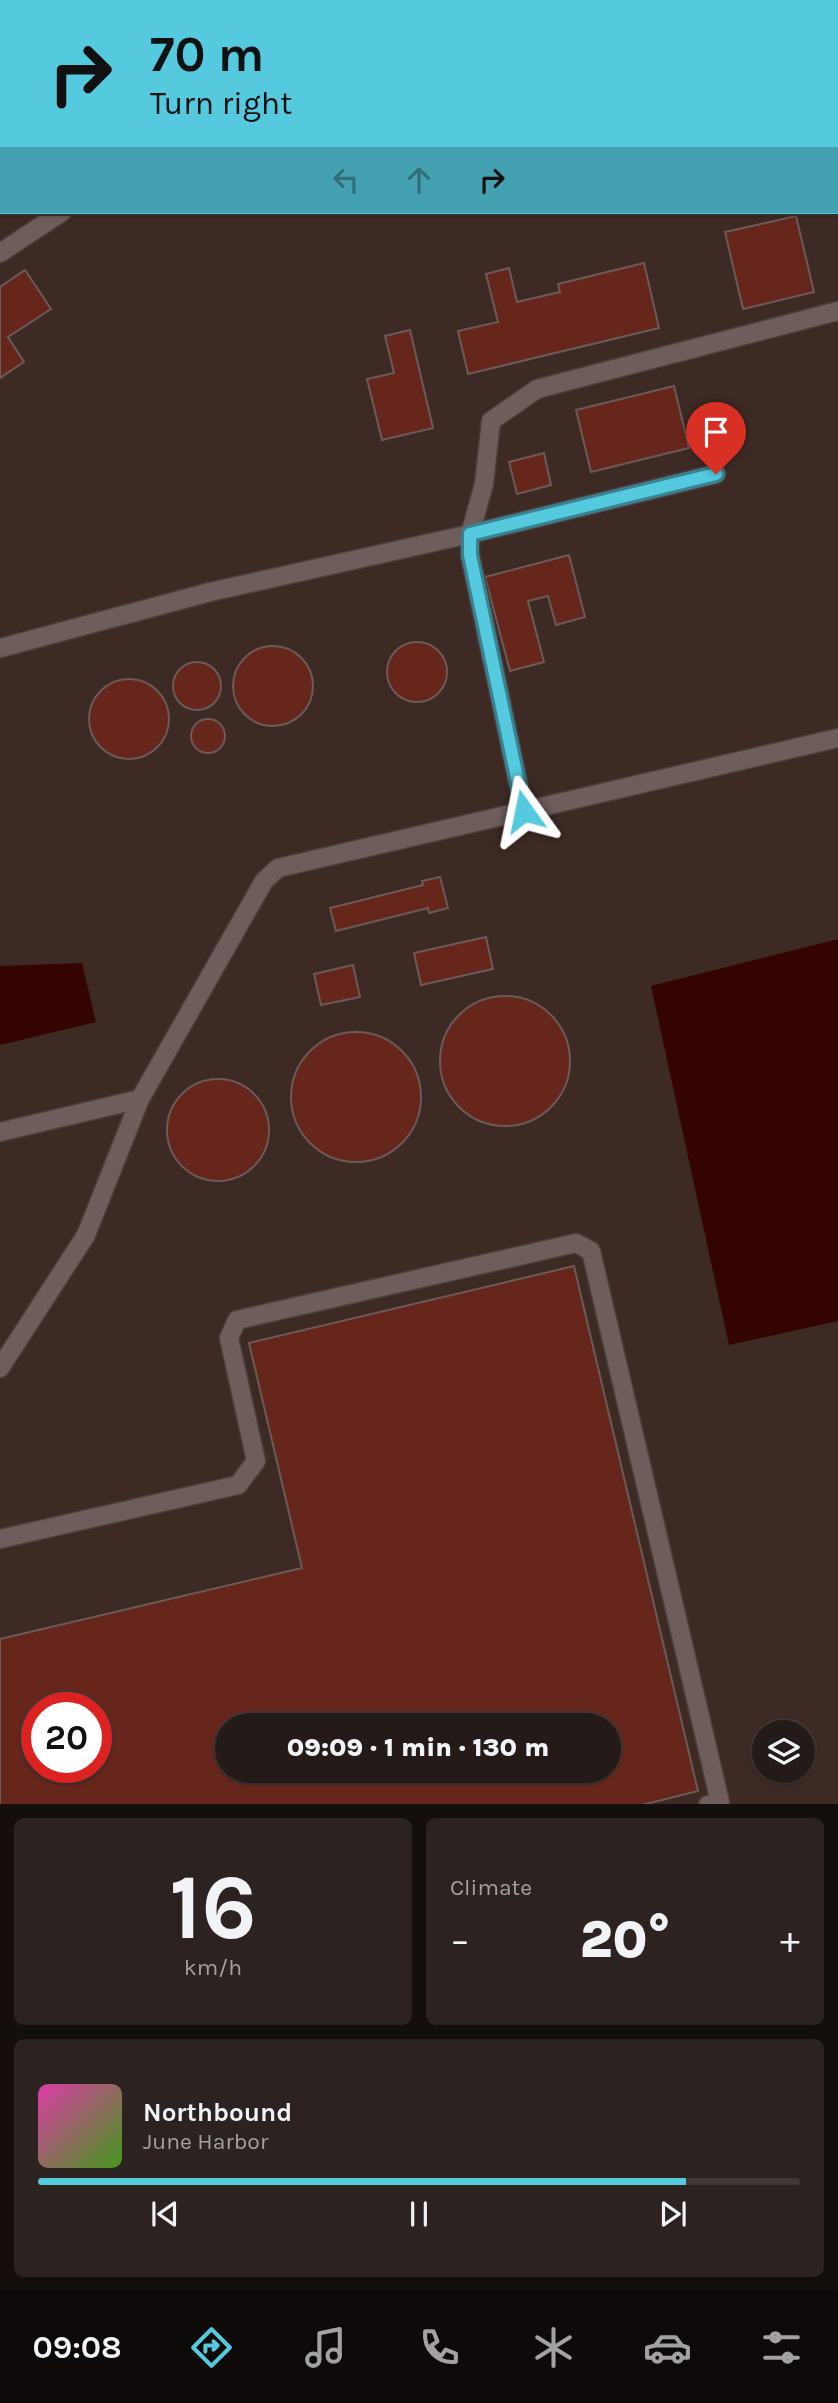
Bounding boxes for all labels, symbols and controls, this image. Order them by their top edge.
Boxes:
text: 70 m [150,26,264,83]
icon: right [35,28,126,119]
text: Turn right [150,85,292,122]
icon: left [327,161,365,199]
icon: ahead [400,161,438,199]
icon: right [473,161,511,199]
pin [686,402,746,474]
icon: arrive [697,413,735,451]
position arrow [487,774,561,848]
speed limit sign: 20 [21,1692,112,1783]
map controls [752,1720,815,1783]
button: layers [752,1720,815,1783]
text: 09:09 · 1 min · 130 m [287,1732,549,1763]
text: 16 [169,1855,257,1961]
text: Climate [450,1874,532,1901]
text: 20° [580,1909,670,1970]
text: − [450,1918,470,1963]
text: + [780,1918,800,1963]
text: km/h [184,1954,242,1981]
text: Northbound [143,2097,292,2128]
text: June Harbor [143,2128,268,2155]
icon: previous [146,2195,184,2233]
icon: pause [400,2195,438,2233]
icon: next [654,2195,692,2233]
icon: directions [187,2323,236,2372]
icon: music [301,2323,350,2372]
icon: phone [415,2323,464,2372]
icon: climate [529,2323,578,2372]
icon: car [643,2323,692,2372]
icon: filters [757,2323,806,2372]
text: 09:08 [32,2329,122,2366]

